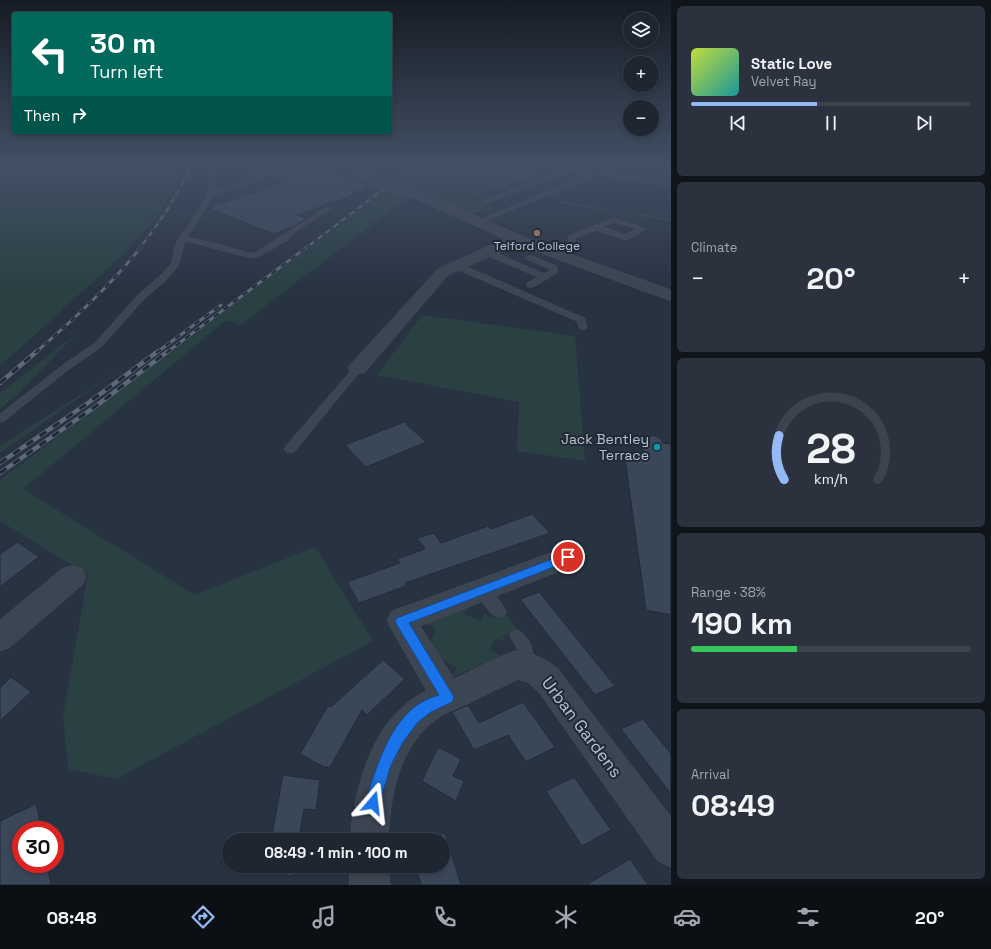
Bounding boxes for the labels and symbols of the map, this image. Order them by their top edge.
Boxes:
marker: Telford College [532,228,542,238]
place label: Telford College [494,238,580,254]
place label: Jack Bentley Terrace [561,430,649,464]
marker: Jack Bentley Terrace [652,442,662,452]
pin [551,540,585,574]
street label: Urban Gardens [537,672,627,782]
position arrow [352,782,394,824]
speed limit sign: 30 [12,821,64,873]

